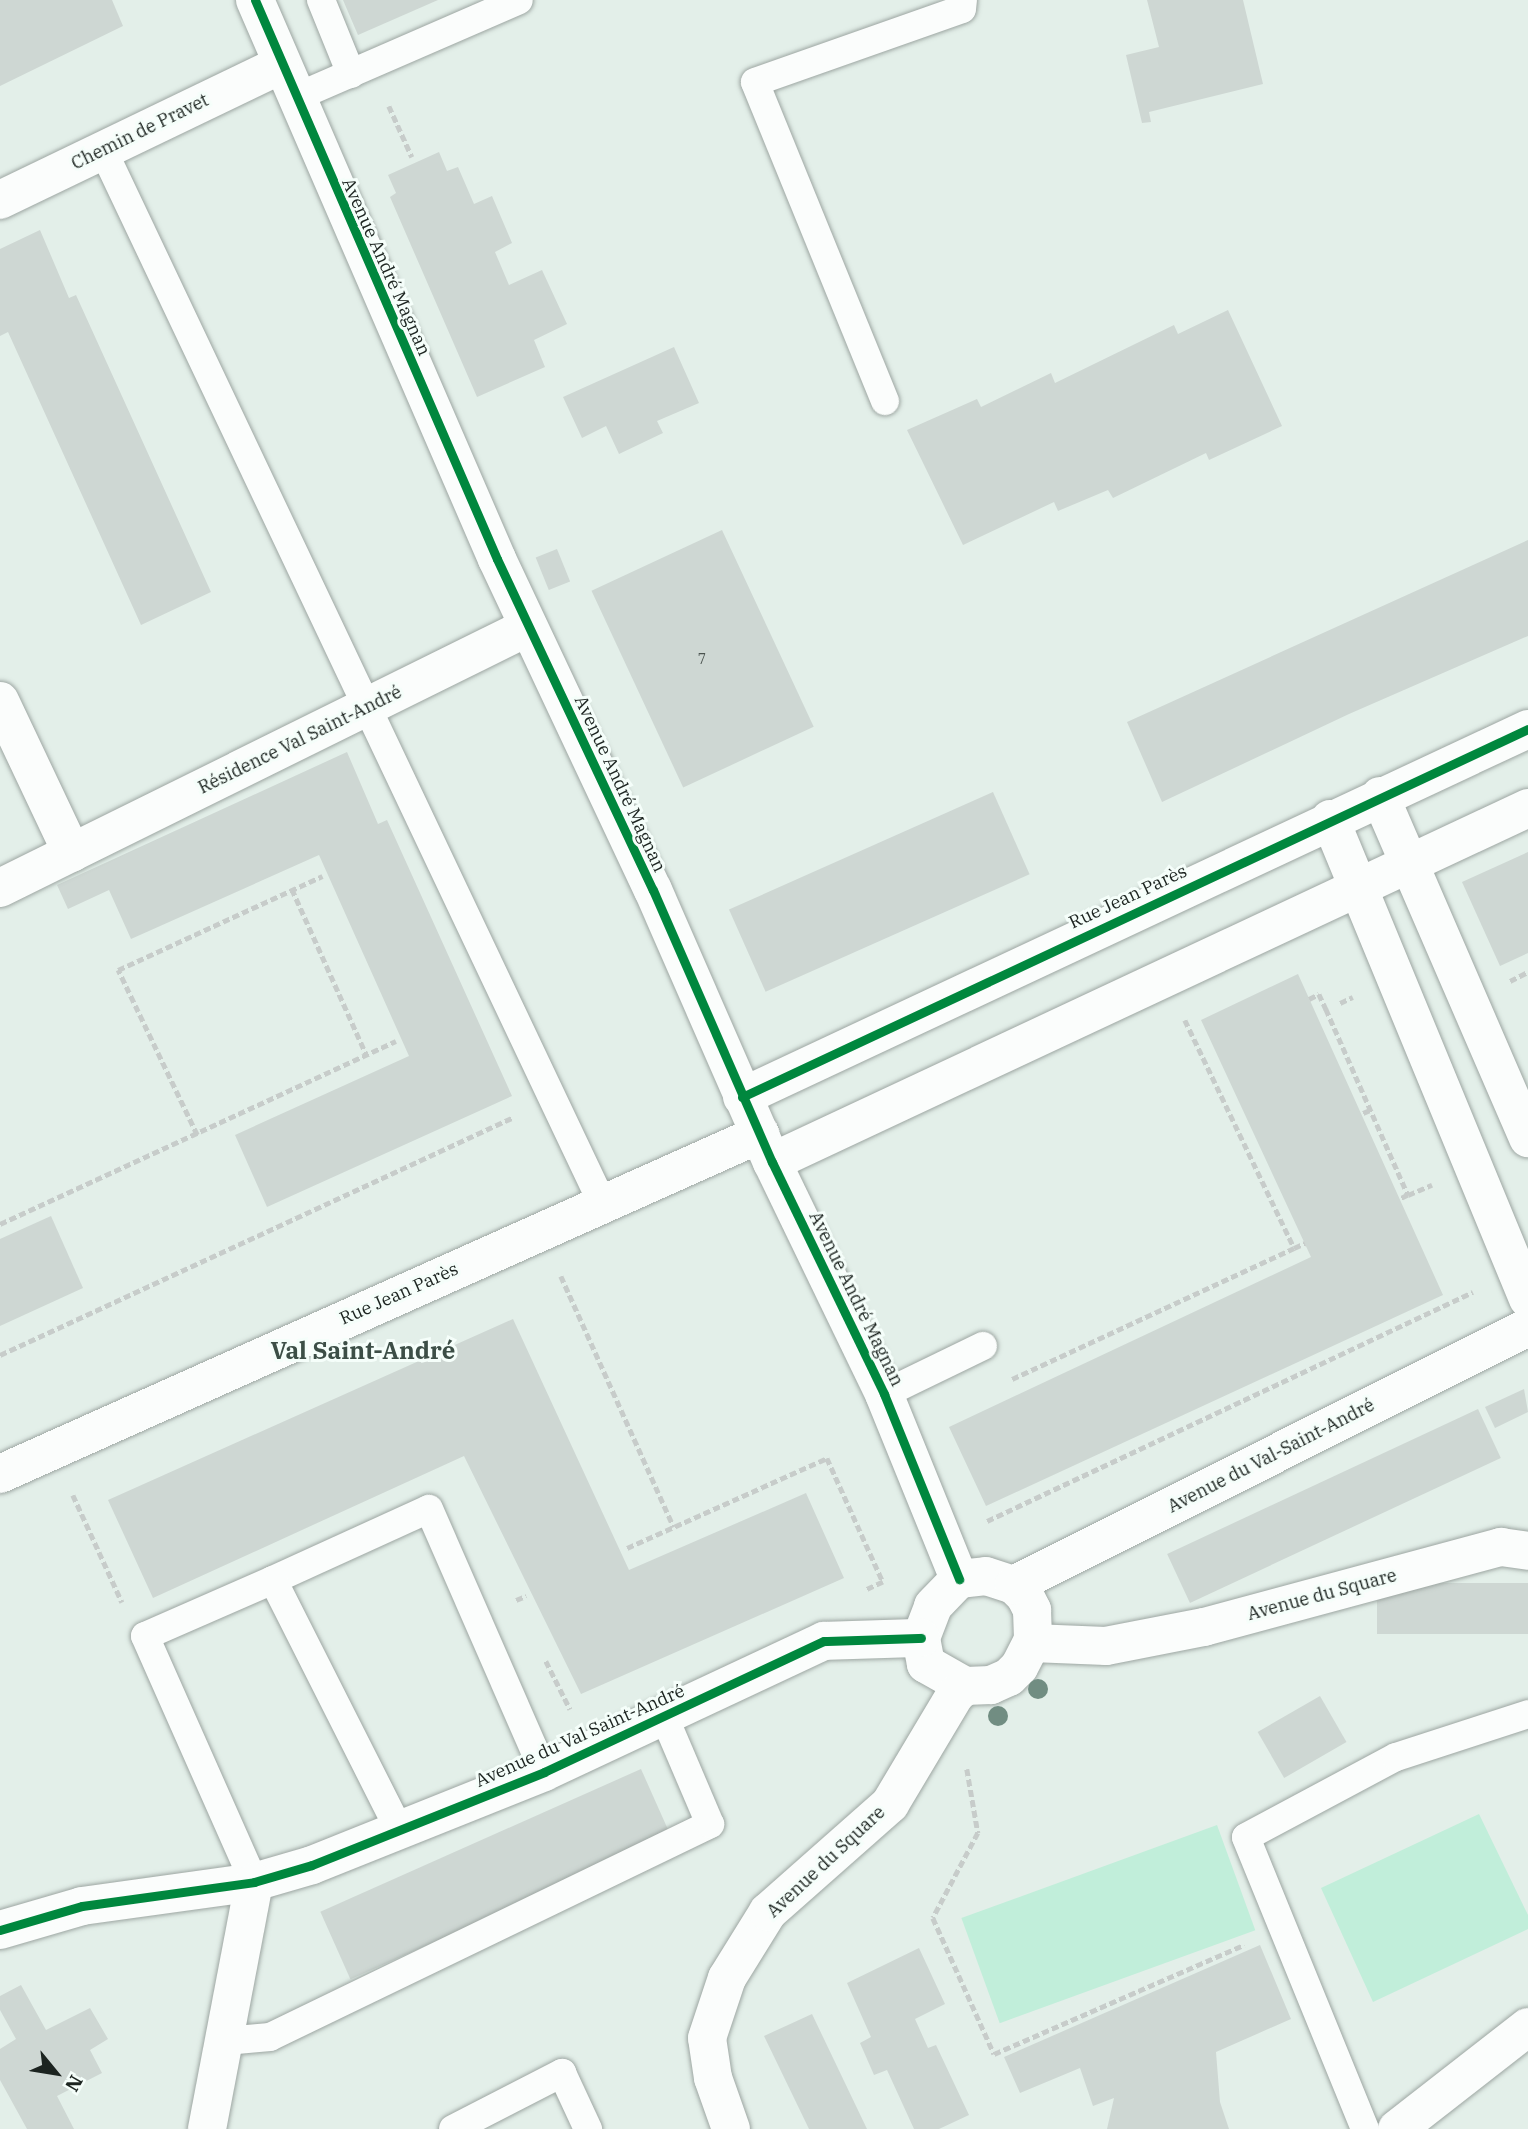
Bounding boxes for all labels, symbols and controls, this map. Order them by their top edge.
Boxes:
street label: Chemin de Pravet [68,89,212,175]
street label: Avenue André Magnan [337,175,435,359]
house number: 7 [698,651,706,667]
street label: Résidence Val Saint-André [195,681,405,799]
street label: Avenue André Magnan [570,692,670,876]
street label: Rue Jean Parès [1066,860,1190,934]
street label: Avenue André Magnan [804,1208,908,1390]
street label: Rue Jean Parès [336,1258,462,1330]
district label: Val Saint-André [271,1337,455,1365]
street label: Avenue du Val-Saint-André [1164,1394,1378,1518]
street label: Avenue du Square [1245,1565,1399,1625]
street label: Avenue du Val Saint-André [472,1680,688,1792]
street label: Avenue du Square [762,1802,890,1922]
north arrow [21,2038,91,2108]
text: N [60,2071,88,2096]

